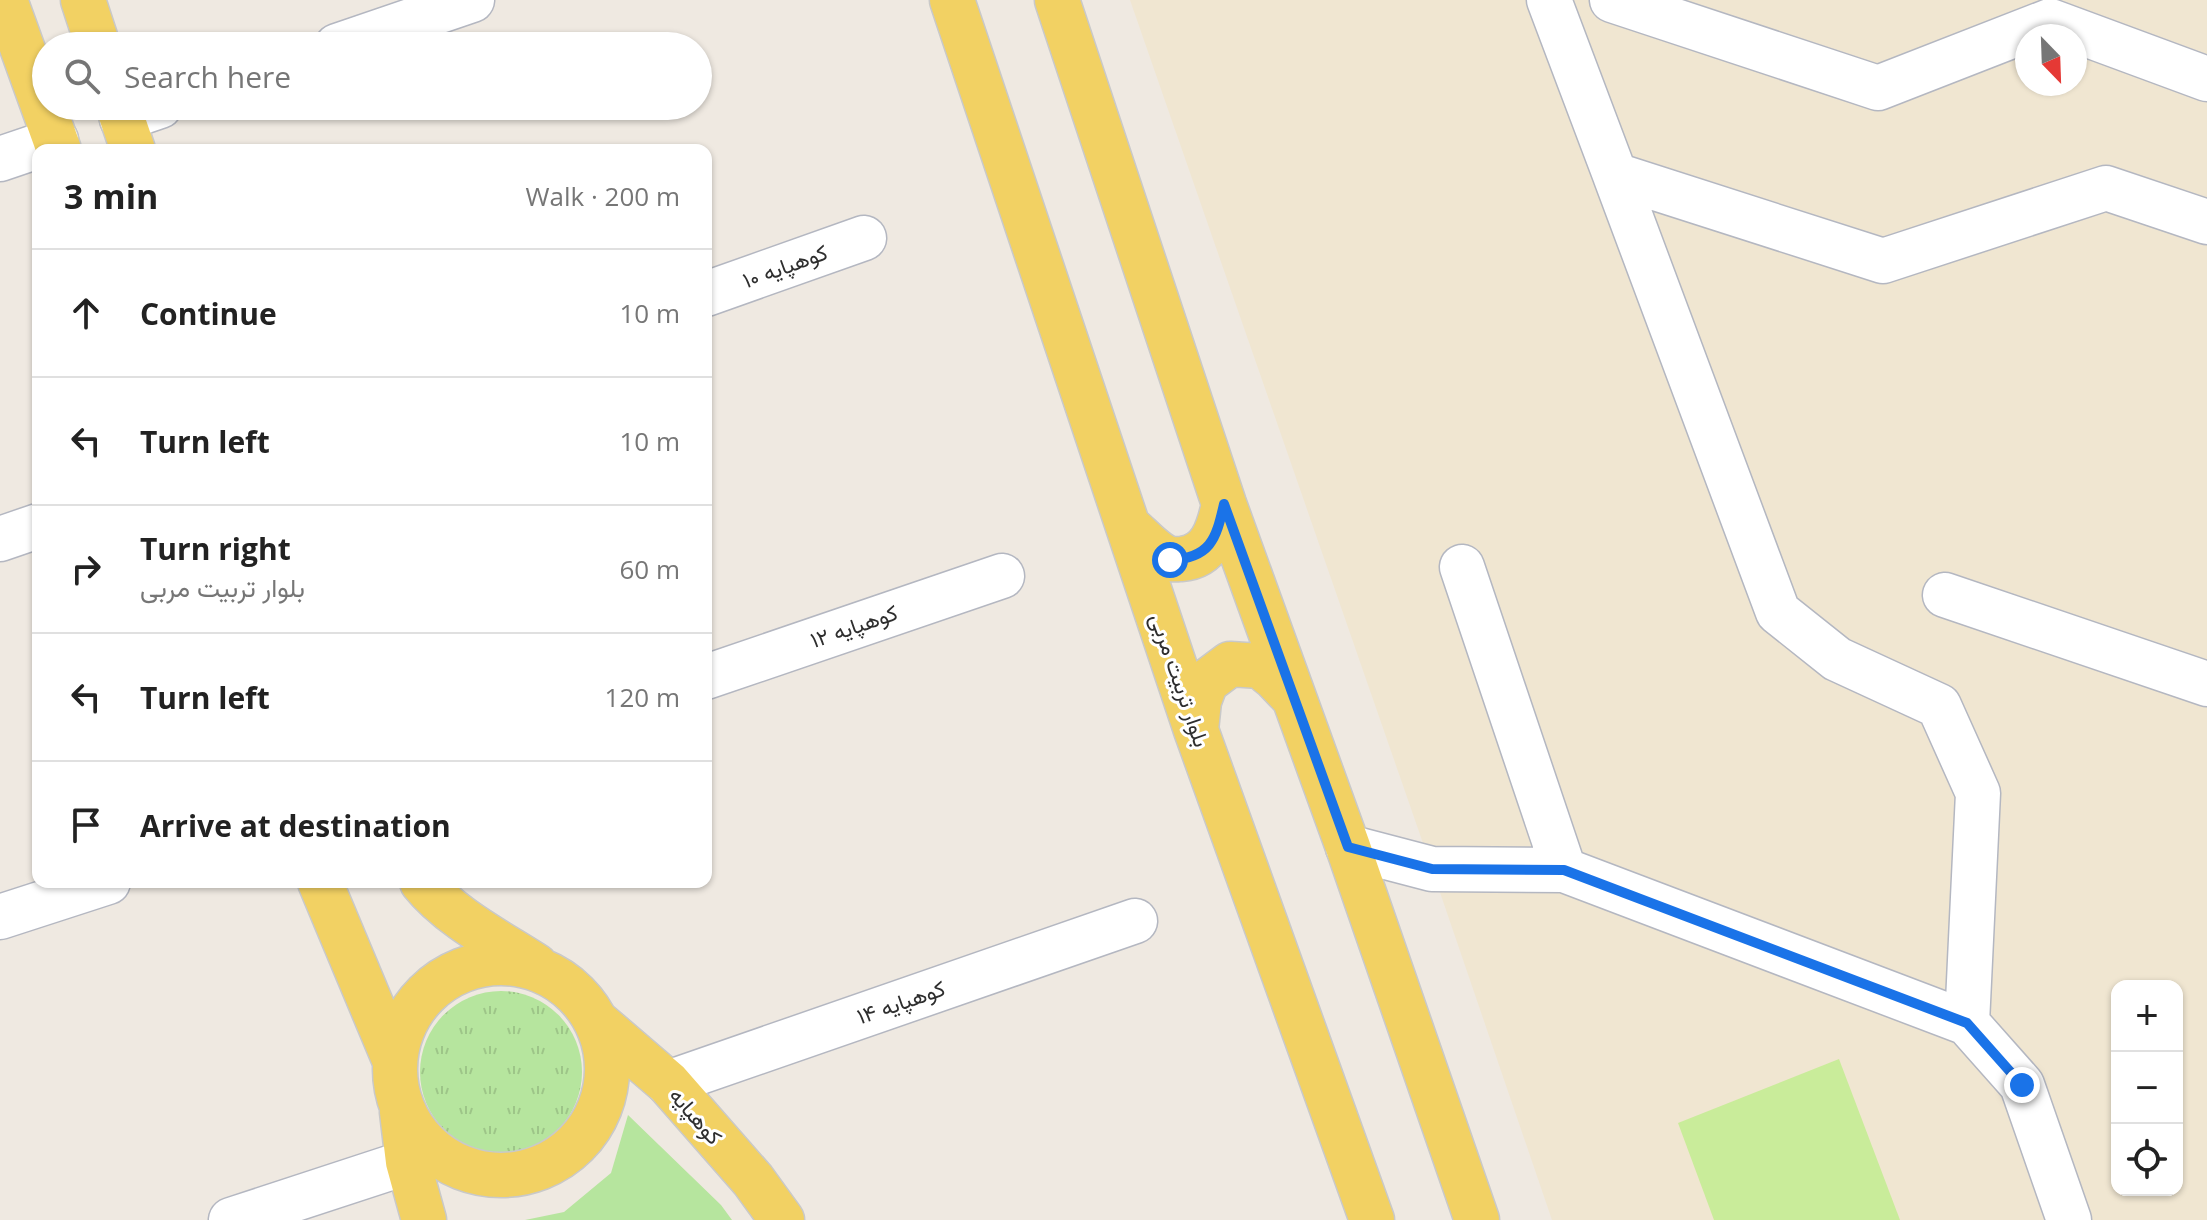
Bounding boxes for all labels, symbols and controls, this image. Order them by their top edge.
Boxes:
north arrow [2015,24,2087,96]
search box [32,32,712,120]
icon: search [60,54,104,98]
text: Search here [124,56,291,97]
text: 3 min [64,173,158,219]
text: Walk · 200 m [526,178,680,214]
street label: کوهپایه ۱۰ [738,236,832,295]
icon: ahead [64,291,108,335]
text: Continue [140,293,277,334]
text: 10 m [619,295,680,331]
icon: left [64,419,108,463]
text: Turn left [140,421,270,462]
text: 10 m [619,423,680,459]
text: Turn right [140,528,291,569]
route start [1152,542,1188,578]
icon: right [64,547,108,591]
text: 60 m [619,551,680,587]
text: بلوار تربیت مربی [140,569,305,605]
street label: کوهپایه ۱۲ [806,596,902,655]
street label: بلوار تربیت مربی [1144,609,1218,750]
icon: left [64,675,108,719]
text: Turn left [140,677,270,718]
text: 120 m [605,679,680,715]
icon: arrive [64,803,108,847]
text: Arrive at destination [140,805,451,846]
street label: کوهپایه ۱۴ [853,972,949,1031]
map controls [2111,980,2183,1196]
button: + [2111,980,2183,1052]
button: − [2111,1052,2183,1124]
route end [2004,1067,2040,1103]
street label: کوهپایه [663,1080,730,1151]
button: locate [2111,1124,2183,1196]

